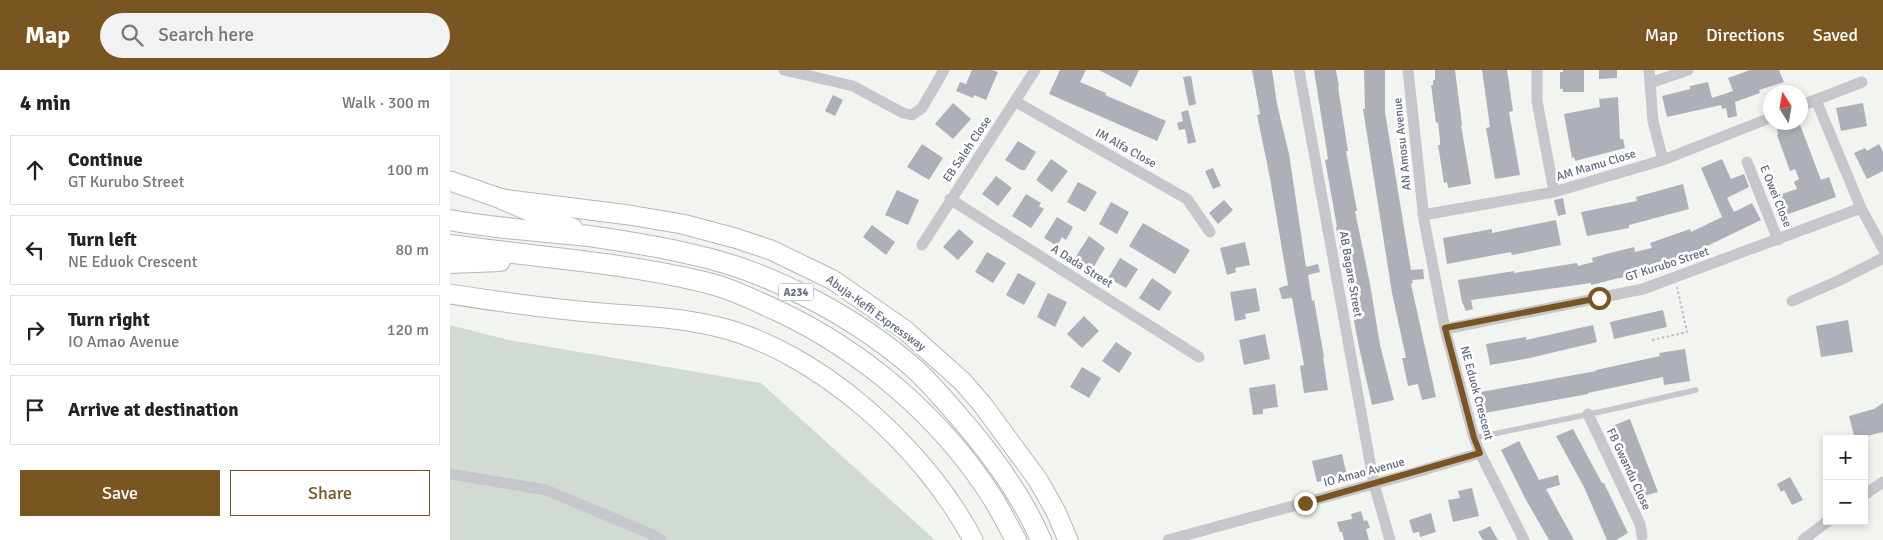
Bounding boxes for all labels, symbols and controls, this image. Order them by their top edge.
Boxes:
search box [100,13,450,58]
text: Map [25,20,70,50]
icon: search [118,21,146,49]
text: Search here [158,23,254,47]
text: Map [1645,24,1678,46]
text: Directions [1706,24,1785,46]
text: Saved [1813,24,1858,46]
north arrow [1763,85,1808,130]
text: 4 min [20,90,71,116]
text: Walk · 300 m [342,93,430,113]
street label: AN Amosu Avenue [1390,97,1415,191]
street label: EB Saleh Close [940,114,995,185]
street label: IM Alfa Close [1093,126,1159,171]
street label: AM Mamu Close [1555,146,1638,185]
text: Continue [68,148,143,172]
icon: ahead [21,156,49,184]
text: 100 m [387,160,429,180]
street label: E Owei Close [1756,163,1795,230]
text: GT Kurubo Street [68,172,184,192]
text: Turn left [68,228,137,252]
street label: AB Bagare Street [1336,230,1365,318]
icon: left [21,236,49,264]
text: 80 m [395,240,429,260]
street label: A Dada Street [1048,242,1115,291]
street label: GT Kurubo Street [1623,244,1711,285]
text: NE Eduok Crescent [68,252,197,272]
street label: Abuja-Keffi Expressway [823,272,929,355]
road number: A234 [778,283,814,300]
route start [1588,287,1611,310]
text: Turn right [68,308,150,332]
icon: right [21,316,49,344]
text: 120 m [387,320,429,340]
text: IO Amao Avenue [68,332,179,352]
street label: NE Eduok Crescent [1457,344,1496,442]
icon: arrive [21,396,49,424]
text: Arrive at destination [68,398,239,422]
street label: FB Gwandu Close [1603,426,1654,513]
map controls [1823,435,1868,525]
button: + [1823,435,1868,480]
street label: IO Amao Avenue [1322,454,1406,491]
button: Save [20,470,220,516]
button: Share [230,470,430,516]
button: − [1823,480,1868,525]
route end [1294,492,1317,515]

